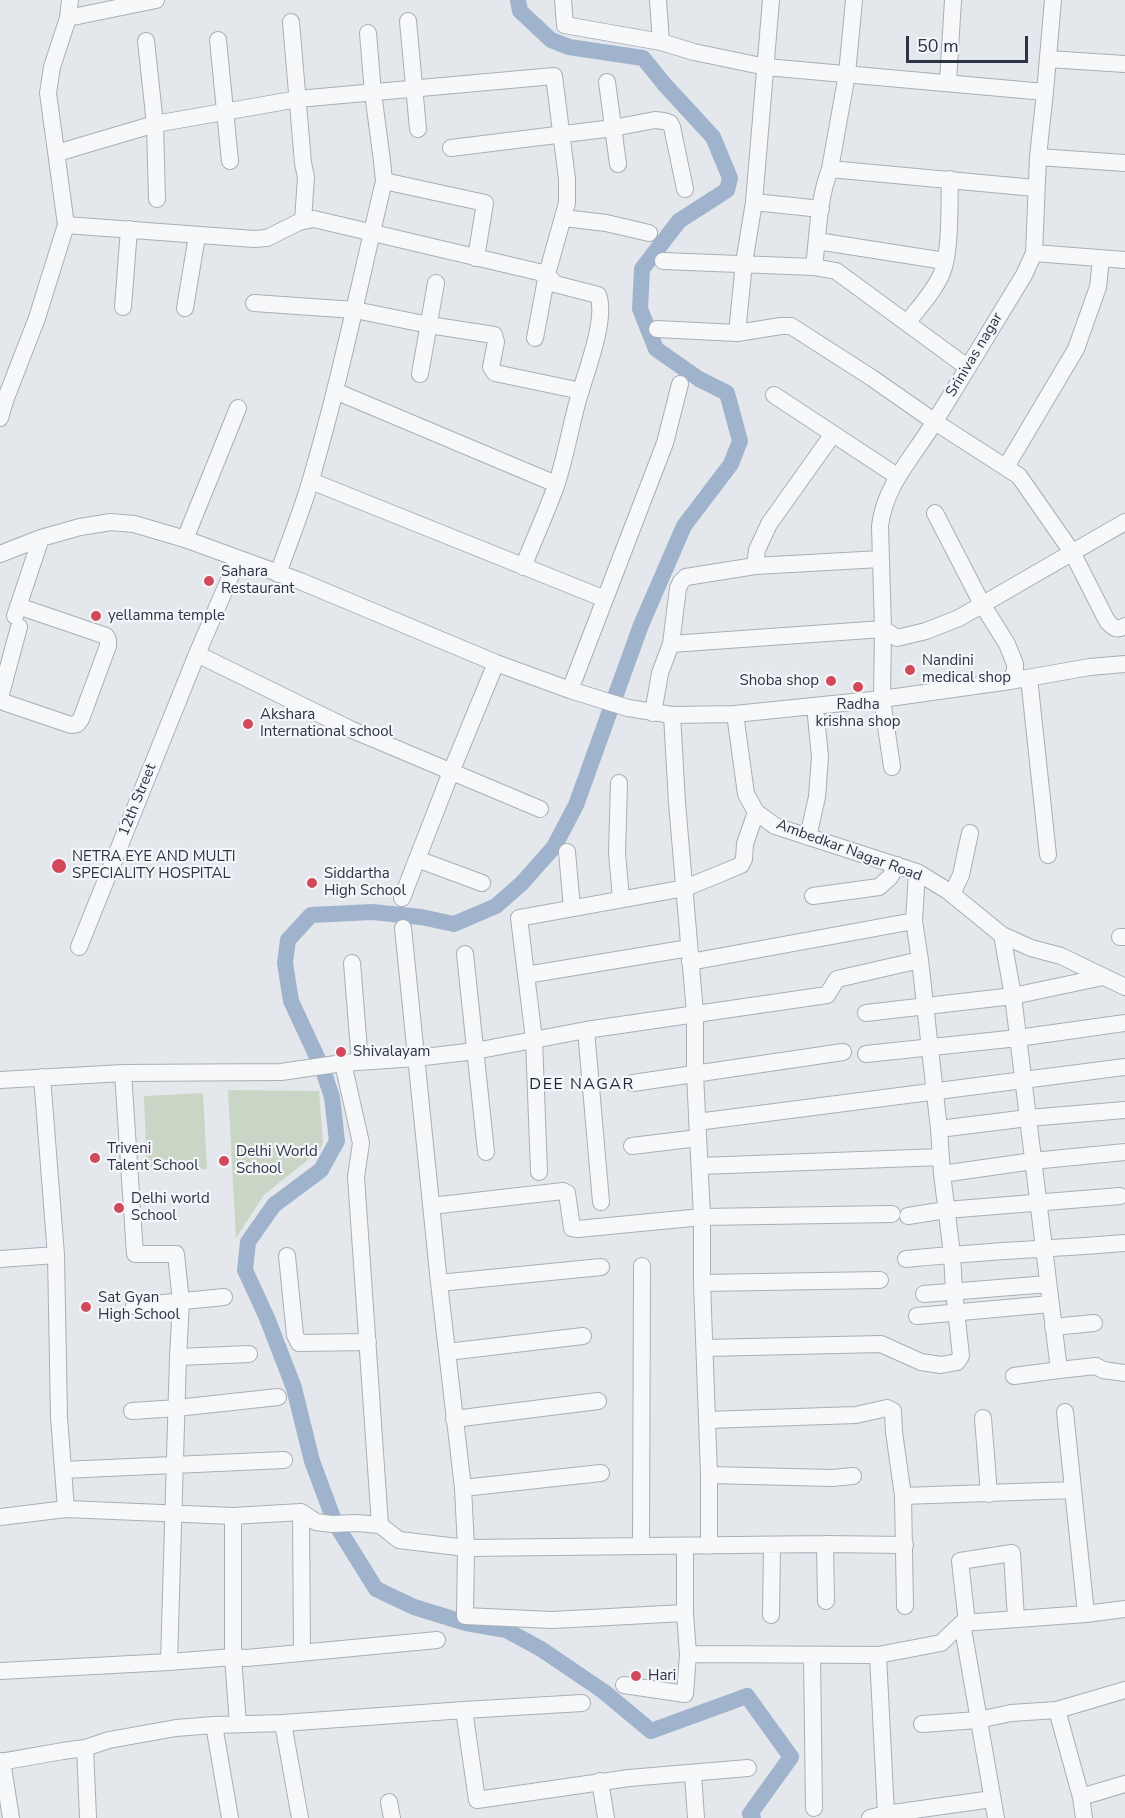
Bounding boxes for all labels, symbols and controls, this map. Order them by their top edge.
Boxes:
scale bar [909,24,1030,62]
text: 50 m [917,34,959,58]
street label: Srinivas nagar [943,310,1007,400]
place label: Sahara Restaurant [221,563,295,598]
marker: Sahara Restaurant [202,574,216,588]
place label: yellamma temple [108,607,225,625]
marker: yellamma temple [89,609,103,623]
place label: Nandini medical shop [922,652,1011,687]
marker: Nandini medical shop [903,663,917,677]
place label: Shoba shop [740,672,819,690]
marker: Shoba shop [824,674,838,688]
marker: Radha krishna shop [851,680,865,694]
place label: Radha krishna shop [815,696,901,731]
place label: Akshara International school [260,706,393,741]
marker: Akshara International school [241,717,255,731]
street label: 12th Street [115,761,161,839]
street label: Ambedkar Nagar Road [774,816,924,886]
place label: NETRA EYE AND MULTI SPECIALITY HOSPITAL [72,848,236,883]
marker: NETRA EYE AND MULTI SPECIALITY HOSPITAL [50,857,68,875]
place label: Siddartha High School [324,865,406,900]
marker: Siddartha High School [305,876,319,890]
place label: Shivalayam [353,1043,430,1061]
marker: Shivalayam [334,1045,348,1059]
district label: DEE NAGAR [529,1075,635,1095]
place label: Triveni Talent School [107,1140,199,1175]
place label: Delhi World School [236,1143,318,1178]
marker: Triveni Talent School [88,1151,102,1165]
marker: Delhi World School [217,1154,231,1168]
place label: Delhi world School [131,1190,210,1225]
marker: Delhi world School [112,1201,126,1215]
place label: Sat Gyan High School [98,1289,180,1324]
marker: Sat Gyan High School [79,1300,93,1314]
place label: Hari [648,1667,676,1685]
marker: Hari [629,1669,643,1683]

